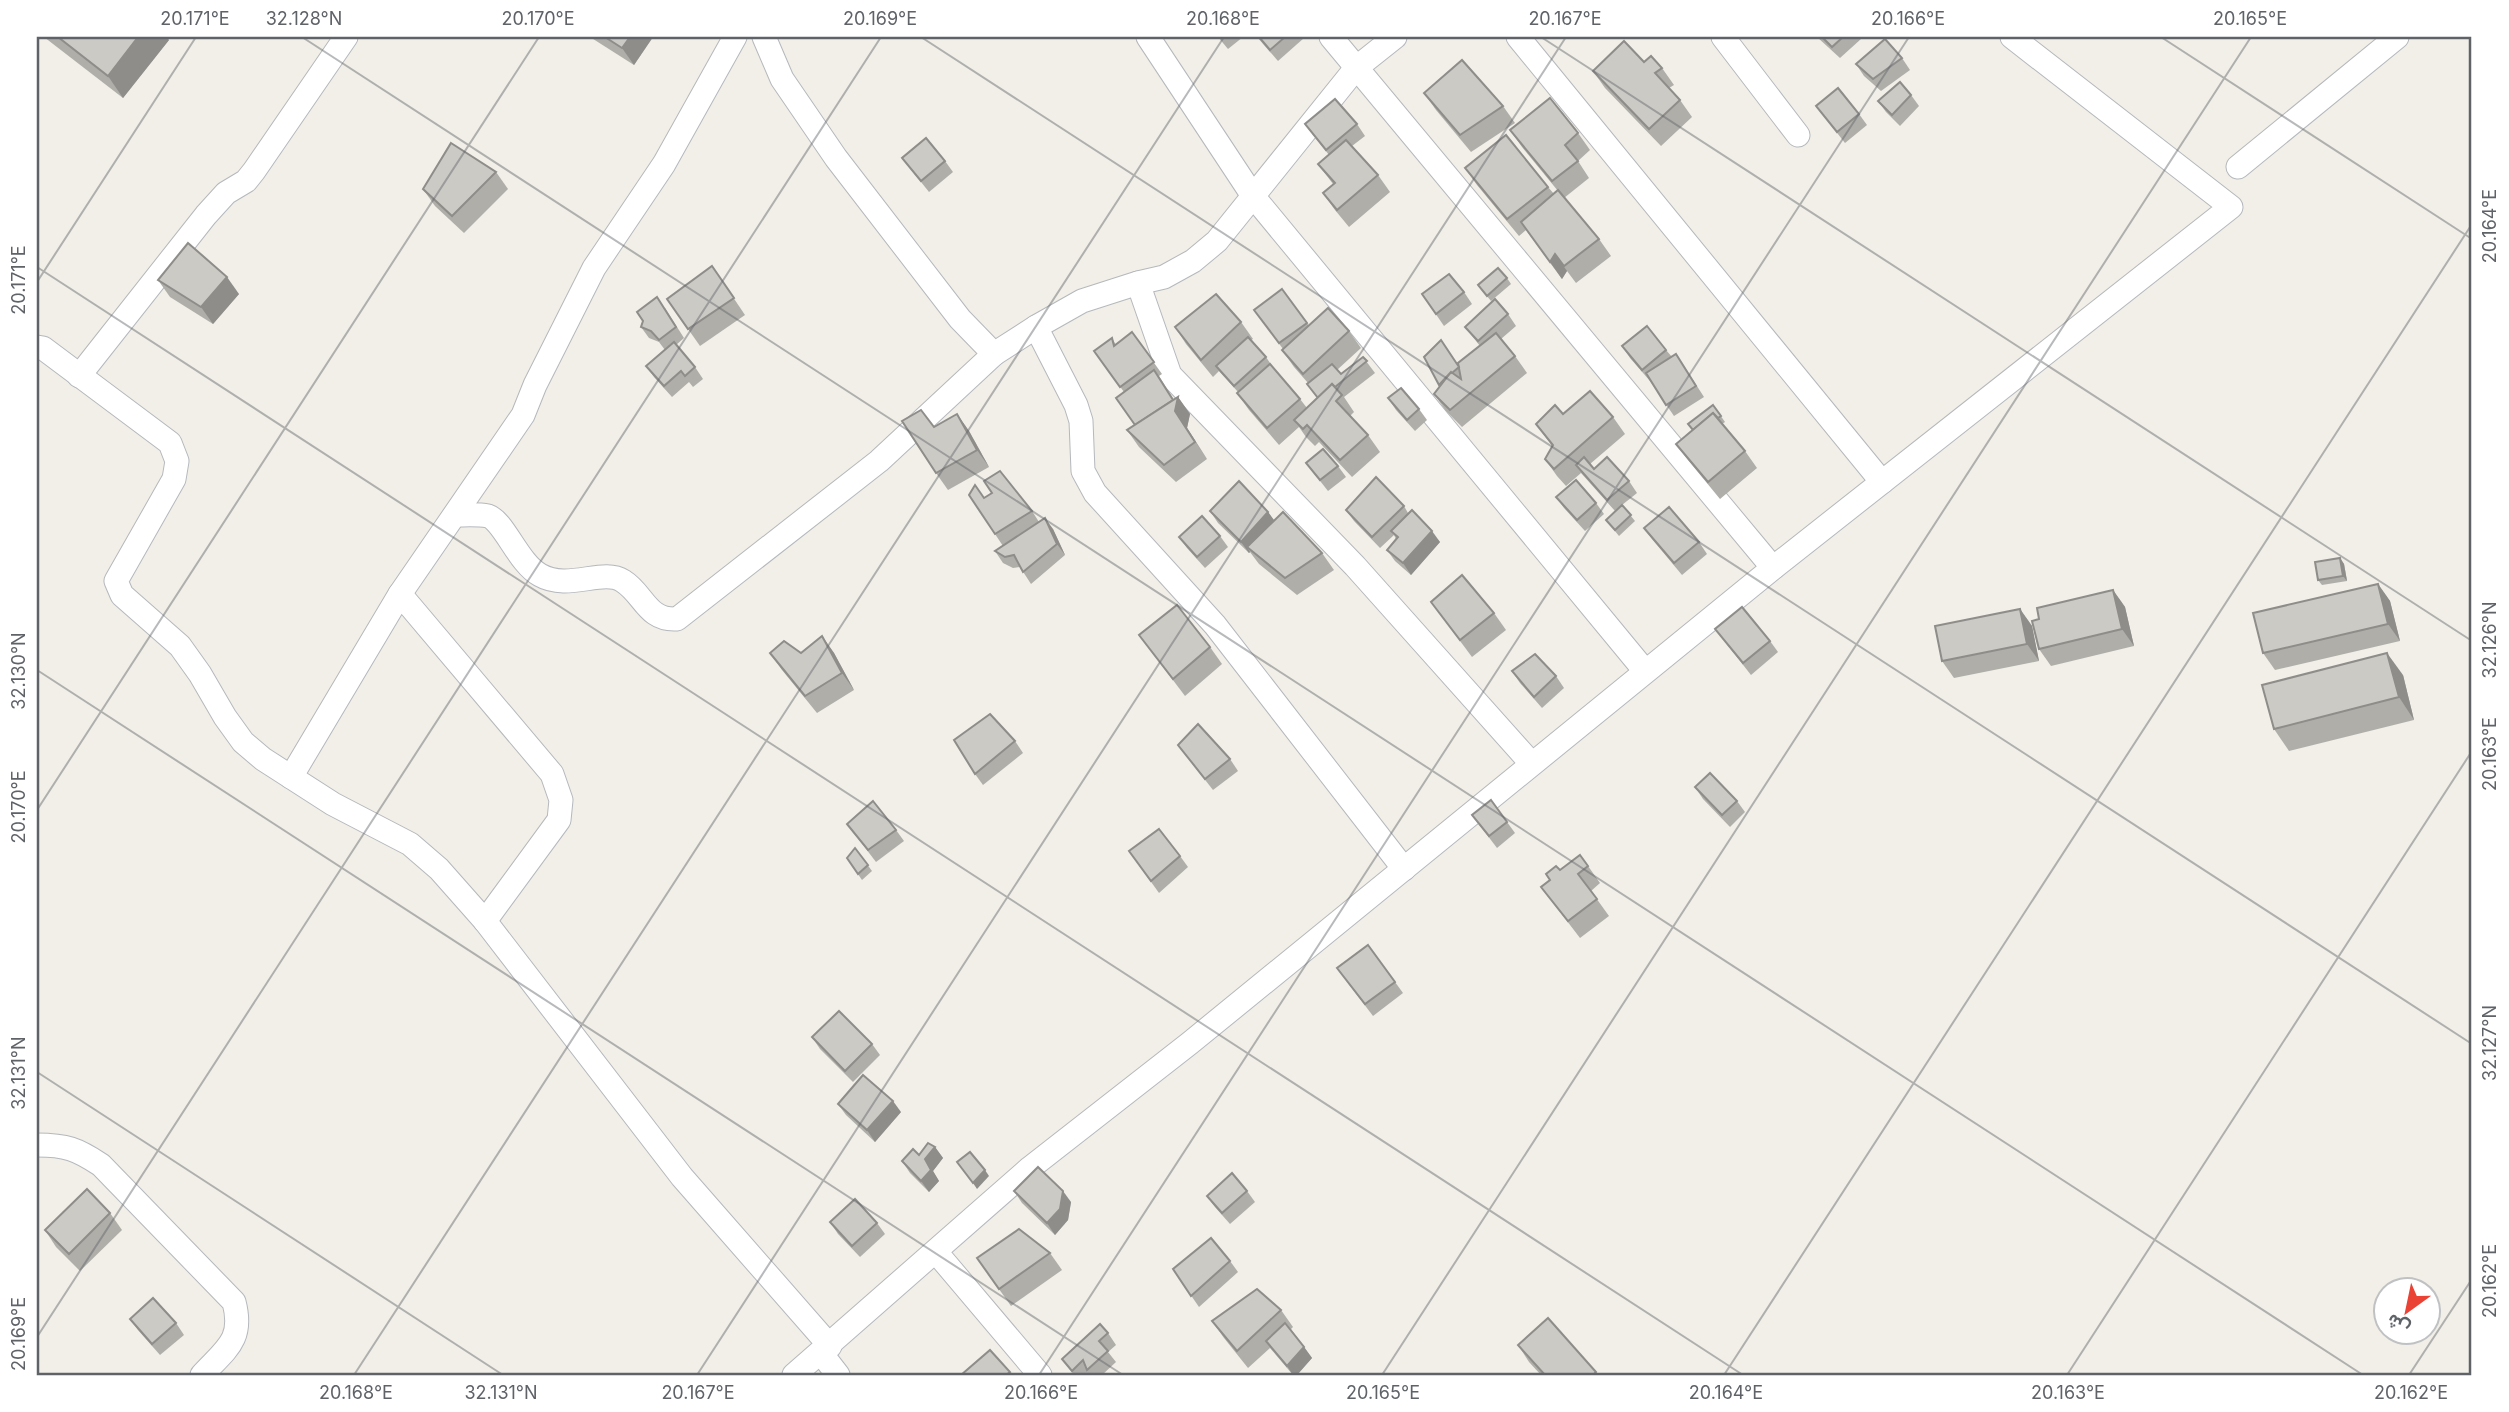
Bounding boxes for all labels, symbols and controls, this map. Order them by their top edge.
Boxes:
text: 20.171°E [160,8,230,29]
text: 32.128°N [266,8,342,29]
text: 20.170°E [501,8,575,29]
text: 20.169°E [843,8,917,29]
text: 20.168°E [1186,8,1260,29]
text: 20.167°E [1528,8,1602,29]
text: 20.166°E [1871,8,1945,29]
text: 20.165°E [2213,8,2287,29]
text: 20.164°E [2479,189,2500,263]
text: 20.171°E [8,245,29,315]
text: 32.126°N [2479,602,2500,678]
text: 32.130°N [8,632,29,710]
text: 20.163°E [2479,717,2500,791]
text: 20.170°E [8,770,29,844]
text: 32.127°N [2479,1005,2500,1081]
text: 32.131°N [8,1036,29,1110]
text: 20.162°E [2479,1244,2500,1318]
north arrow [2372,1276,2442,1346]
text: 20.169°E [8,1297,29,1371]
text: ش [2382,1309,2414,1341]
text: 20.168°E [319,1382,393,1403]
text: 32.131°N [464,1382,538,1403]
text: 20.167°E [661,1382,735,1403]
text: 20.166°E [1004,1382,1078,1403]
text: 20.165°E [1346,1382,1420,1403]
text: 20.164°E [1689,1382,1763,1403]
text: 20.163°E [2031,1382,2105,1403]
text: 20.162°E [2374,1382,2448,1403]

